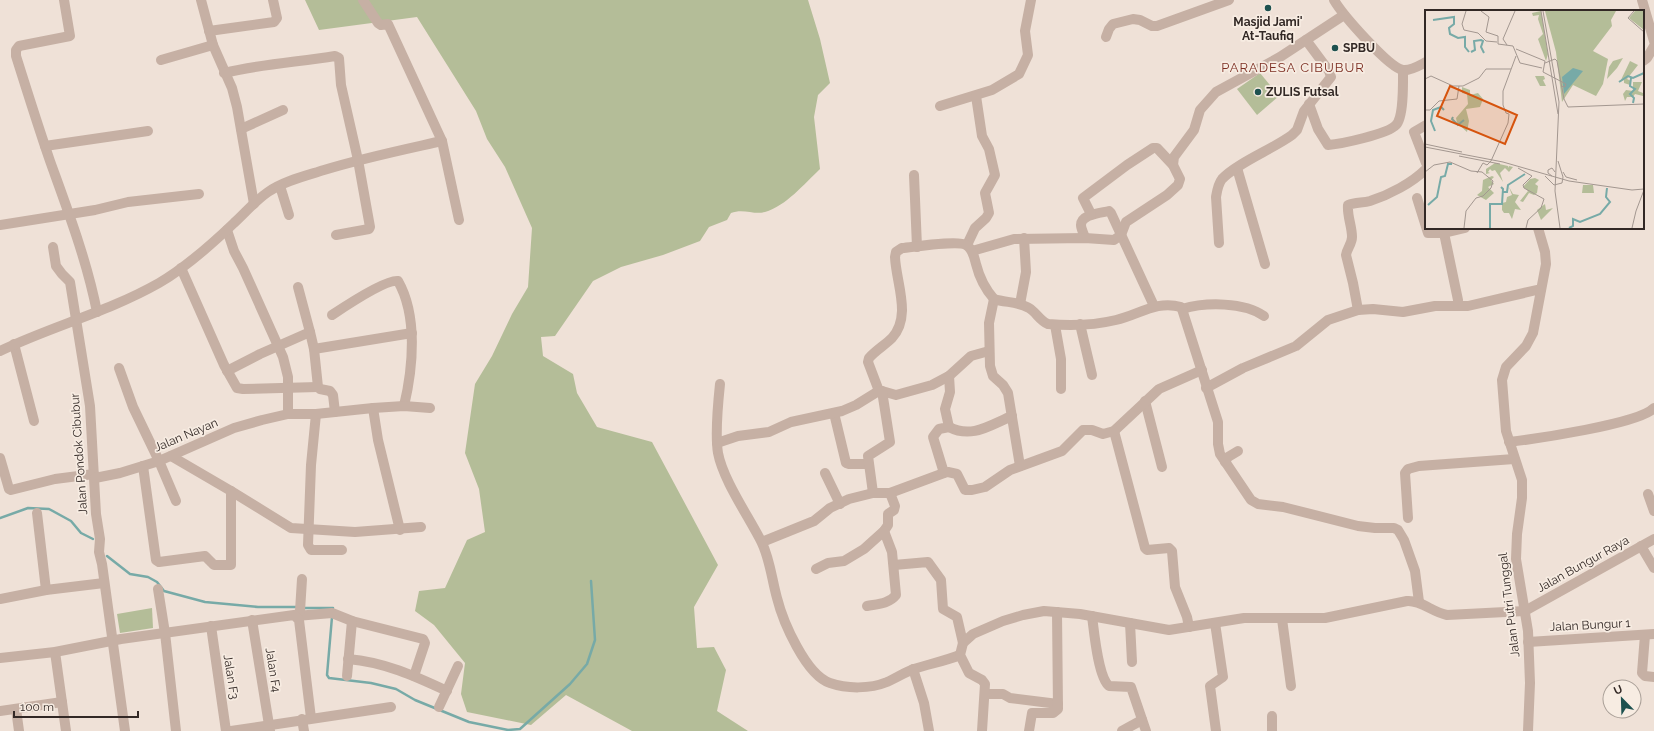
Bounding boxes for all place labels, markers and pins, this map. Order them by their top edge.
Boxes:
marker: Masjid Jami' At-Taufiq [1263,3,1273,13]
place label: Masjid Jami' At-Taufiq [1233,15,1303,43]
place label: SPBU [1343,41,1375,55]
marker: SPBU [1330,43,1340,53]
place label: ZULIS Futsal [1266,85,1339,99]
marker: ZULIS Futsal [1253,87,1263,97]

